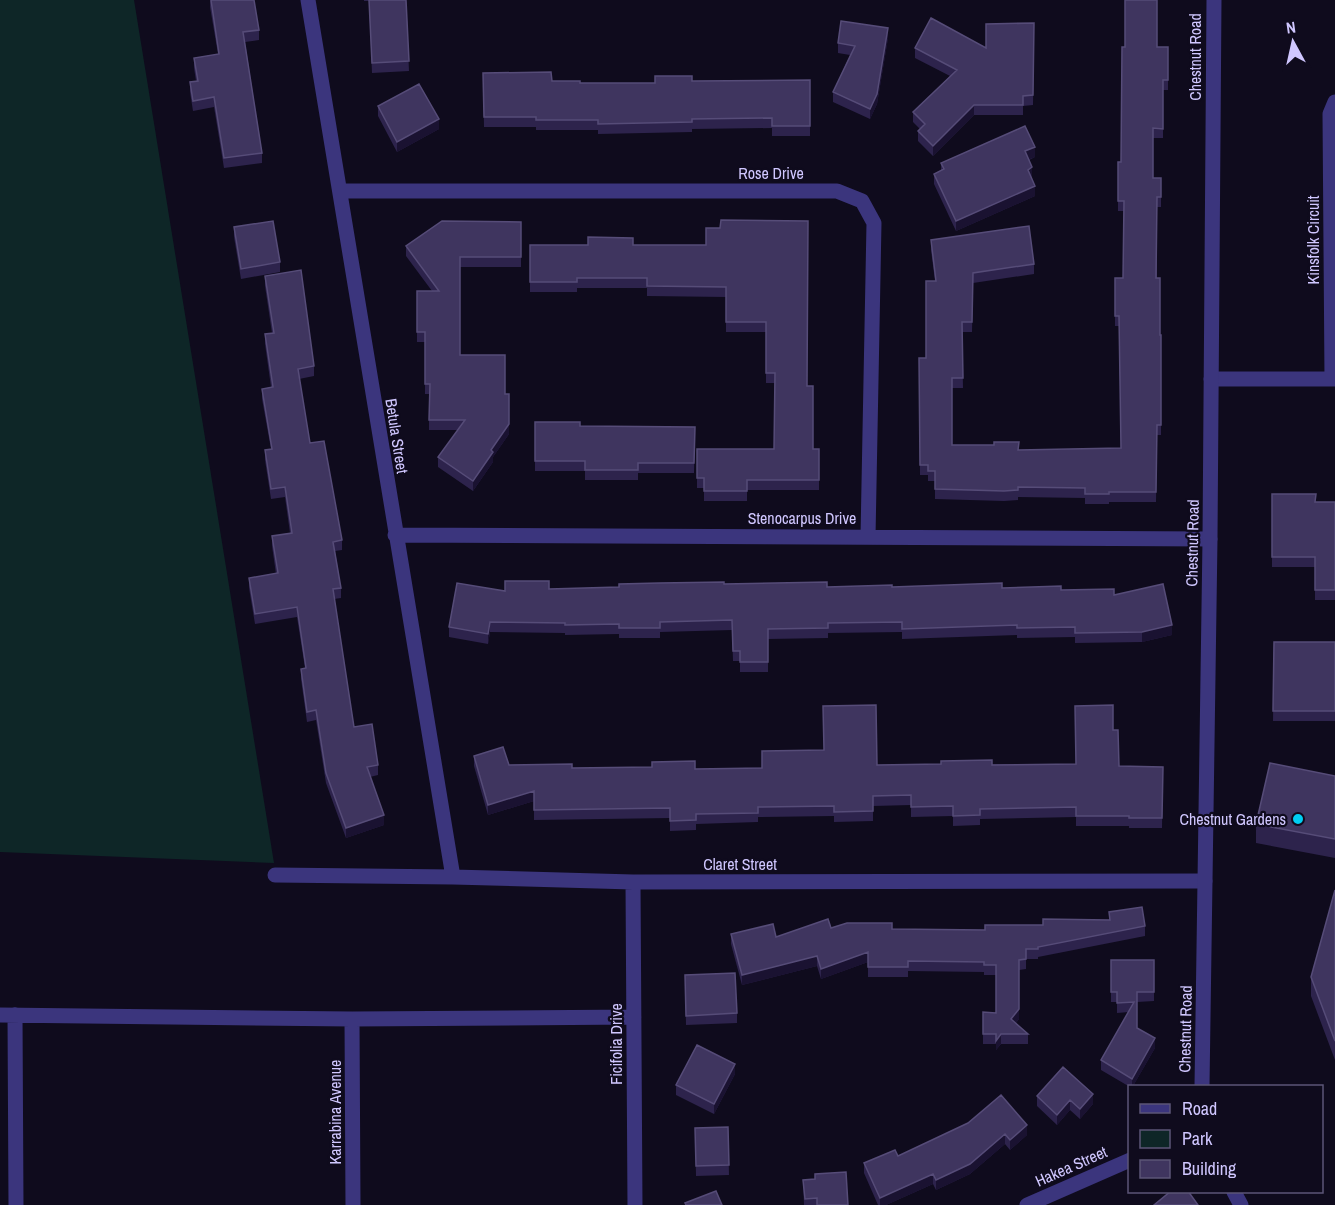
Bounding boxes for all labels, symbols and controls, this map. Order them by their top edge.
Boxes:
north arrow [1263,12,1323,72]
street label: Chestnut Road [1184,13,1206,101]
text: N [1285,16,1297,39]
street label: Rose Drive [738,162,804,184]
street label: Kinsfolk Circuit [1302,195,1324,284]
street label: Betula Street [380,397,414,476]
street label: Chestnut Road [1180,499,1204,587]
street label: Stenocarpus Drive [748,507,856,529]
place label: Chestnut Gardens [1180,808,1286,830]
marker: Chestnut Gardens [1291,812,1305,826]
street label: Claret Street [703,853,777,875]
street label: Chestnut Road [1173,985,1197,1073]
street label: Ficifolia Drive [605,1003,627,1085]
street label: Karrabina Avenue [324,1060,346,1164]
legend [1128,1085,1323,1193]
text: Road [1182,1096,1217,1121]
text: Park [1182,1126,1213,1151]
street label: Hakea Street [1032,1140,1111,1192]
text: Building [1182,1156,1237,1181]

